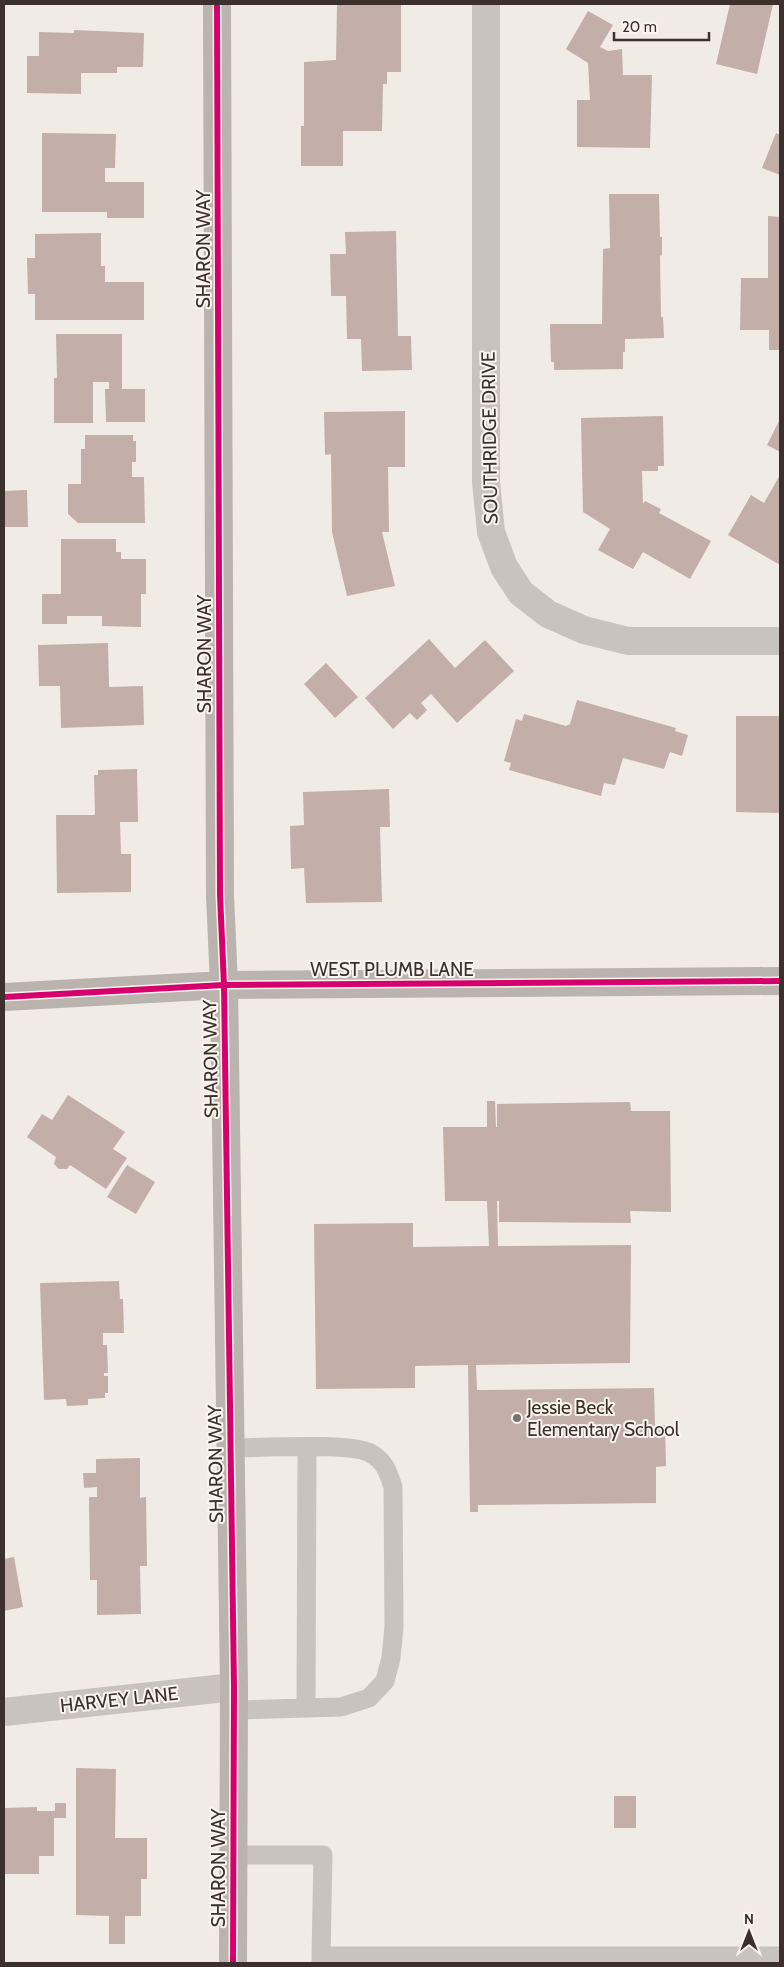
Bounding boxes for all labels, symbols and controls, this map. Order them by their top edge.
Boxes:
scale bar [614,10,709,42]
text: 20 m [622,18,657,36]
street label: SHARON WAY [192,190,215,308]
street label: SOUTHRIDGE DRIVE [476,351,503,525]
street label: SHARON WAY [193,595,216,713]
street label: WEST PLUMB LANE [310,958,474,981]
street label: SHARON WAY [198,999,223,1118]
place label: Jessie Beck Elementary School [526,1396,680,1441]
street label: SHARON WAY [203,1404,228,1523]
marker: Jessie Beck Elementary School [511,1412,523,1424]
street label: HARVEY LANE [59,1682,179,1717]
street label: SHARON WAY [207,1809,230,1927]
north arrow [724,1907,774,1957]
text: N [744,1910,754,1928]

